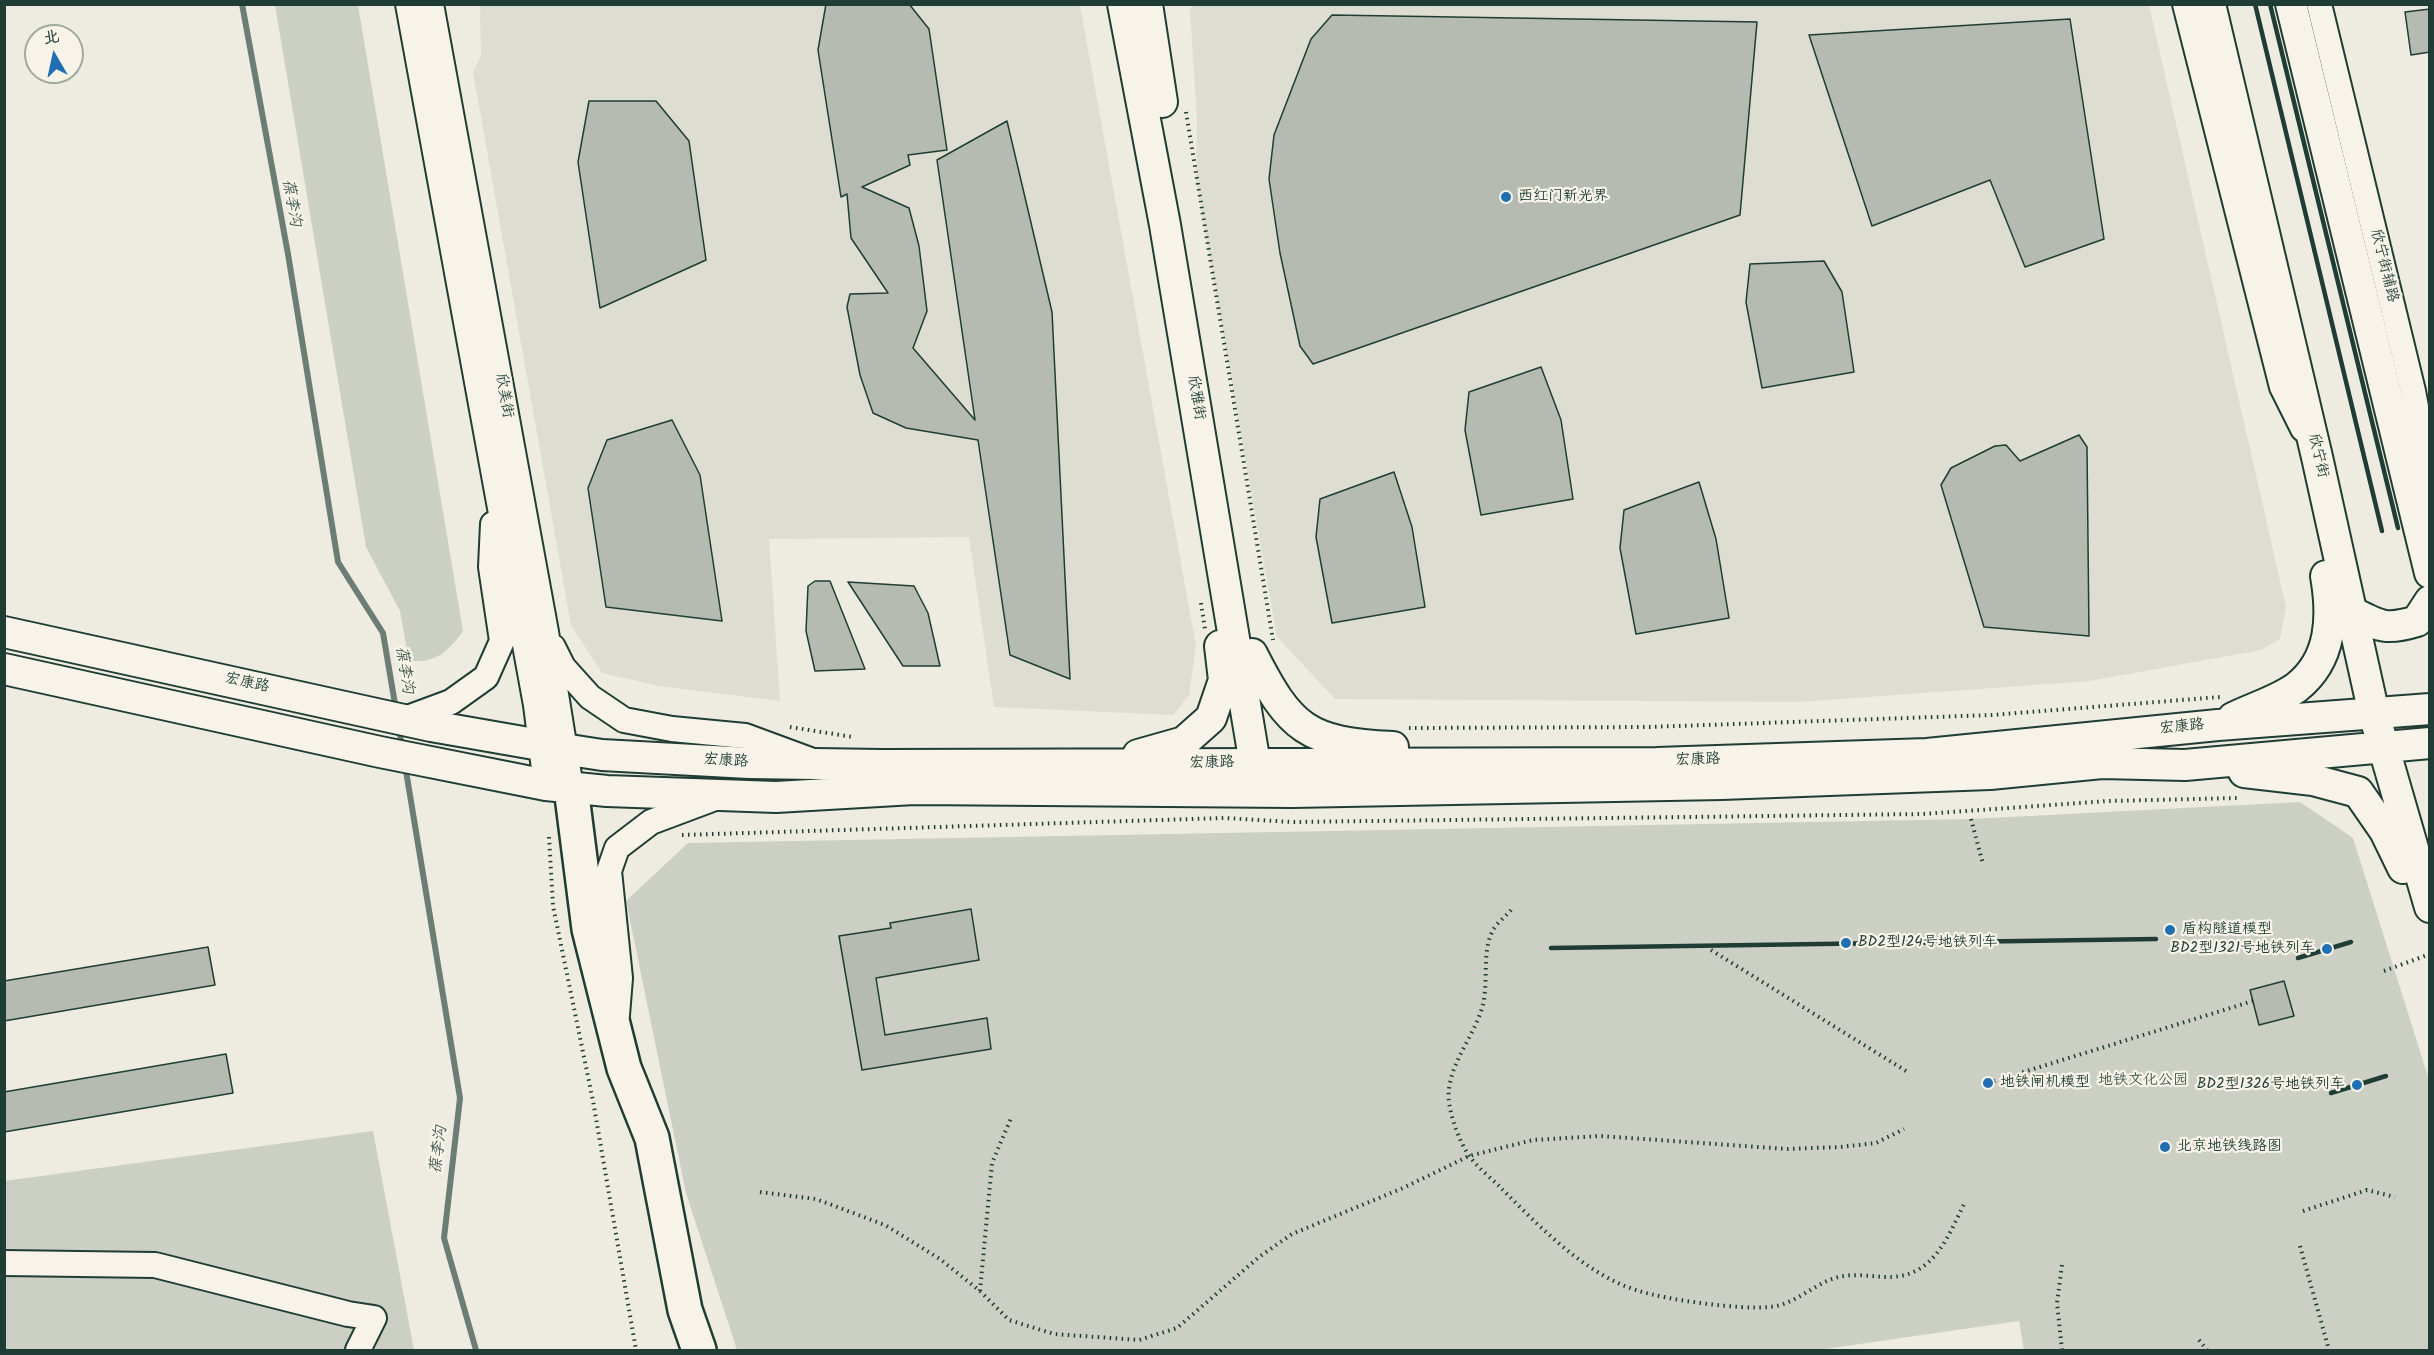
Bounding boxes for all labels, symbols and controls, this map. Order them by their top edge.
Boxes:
north arrow [24,24,84,84]
text: 北 [42,24,61,51]
water label: 葆李沟 [276,178,304,228]
place label: 西红门新光界 [1518,188,1608,206]
marker: 西红门新光界 [1499,190,1513,204]
street label: 欣宁街辅路 [2365,227,2401,305]
street label: 欣美街 [490,372,516,420]
street label: 欣雅街 [1182,374,1208,422]
street label: 欣宁街 [2303,432,2331,480]
water label: 葆李沟 [390,645,416,695]
street label: 宏康路 [223,671,271,697]
street label: 宏康路 [2159,717,2205,739]
street label: 宏康路 [1675,751,1721,771]
street label: 宏康路 [703,752,749,772]
street label: 宏康路 [1189,755,1235,773]
place label: 盾构隧道模型 [2182,921,2272,939]
marker: 盾构隧道模型 [2163,923,2177,937]
place label: BD2型124号地铁列车 [1858,934,1998,952]
marker: BD2型124号地铁列车 [1839,936,1853,950]
place label: BD2型1321号地铁列车 [2170,940,2315,958]
marker: BD2型1321号地铁列车 [2320,942,2334,956]
park label: 地铁文化公园 [2098,1072,2188,1090]
place label: 地铁闸机模型 [2000,1074,2090,1092]
marker: 地铁闸机模型 [1981,1076,1995,1090]
place label: BD2型1326号地铁列车 [2197,1076,2345,1094]
marker: BD2型1326号地铁列车 [2350,1078,2364,1092]
water label: 葆李沟 [428,1125,452,1175]
place label: 北京地铁线路图 [2177,1138,2282,1156]
marker: 北京地铁线路图 [2158,1140,2172,1154]

